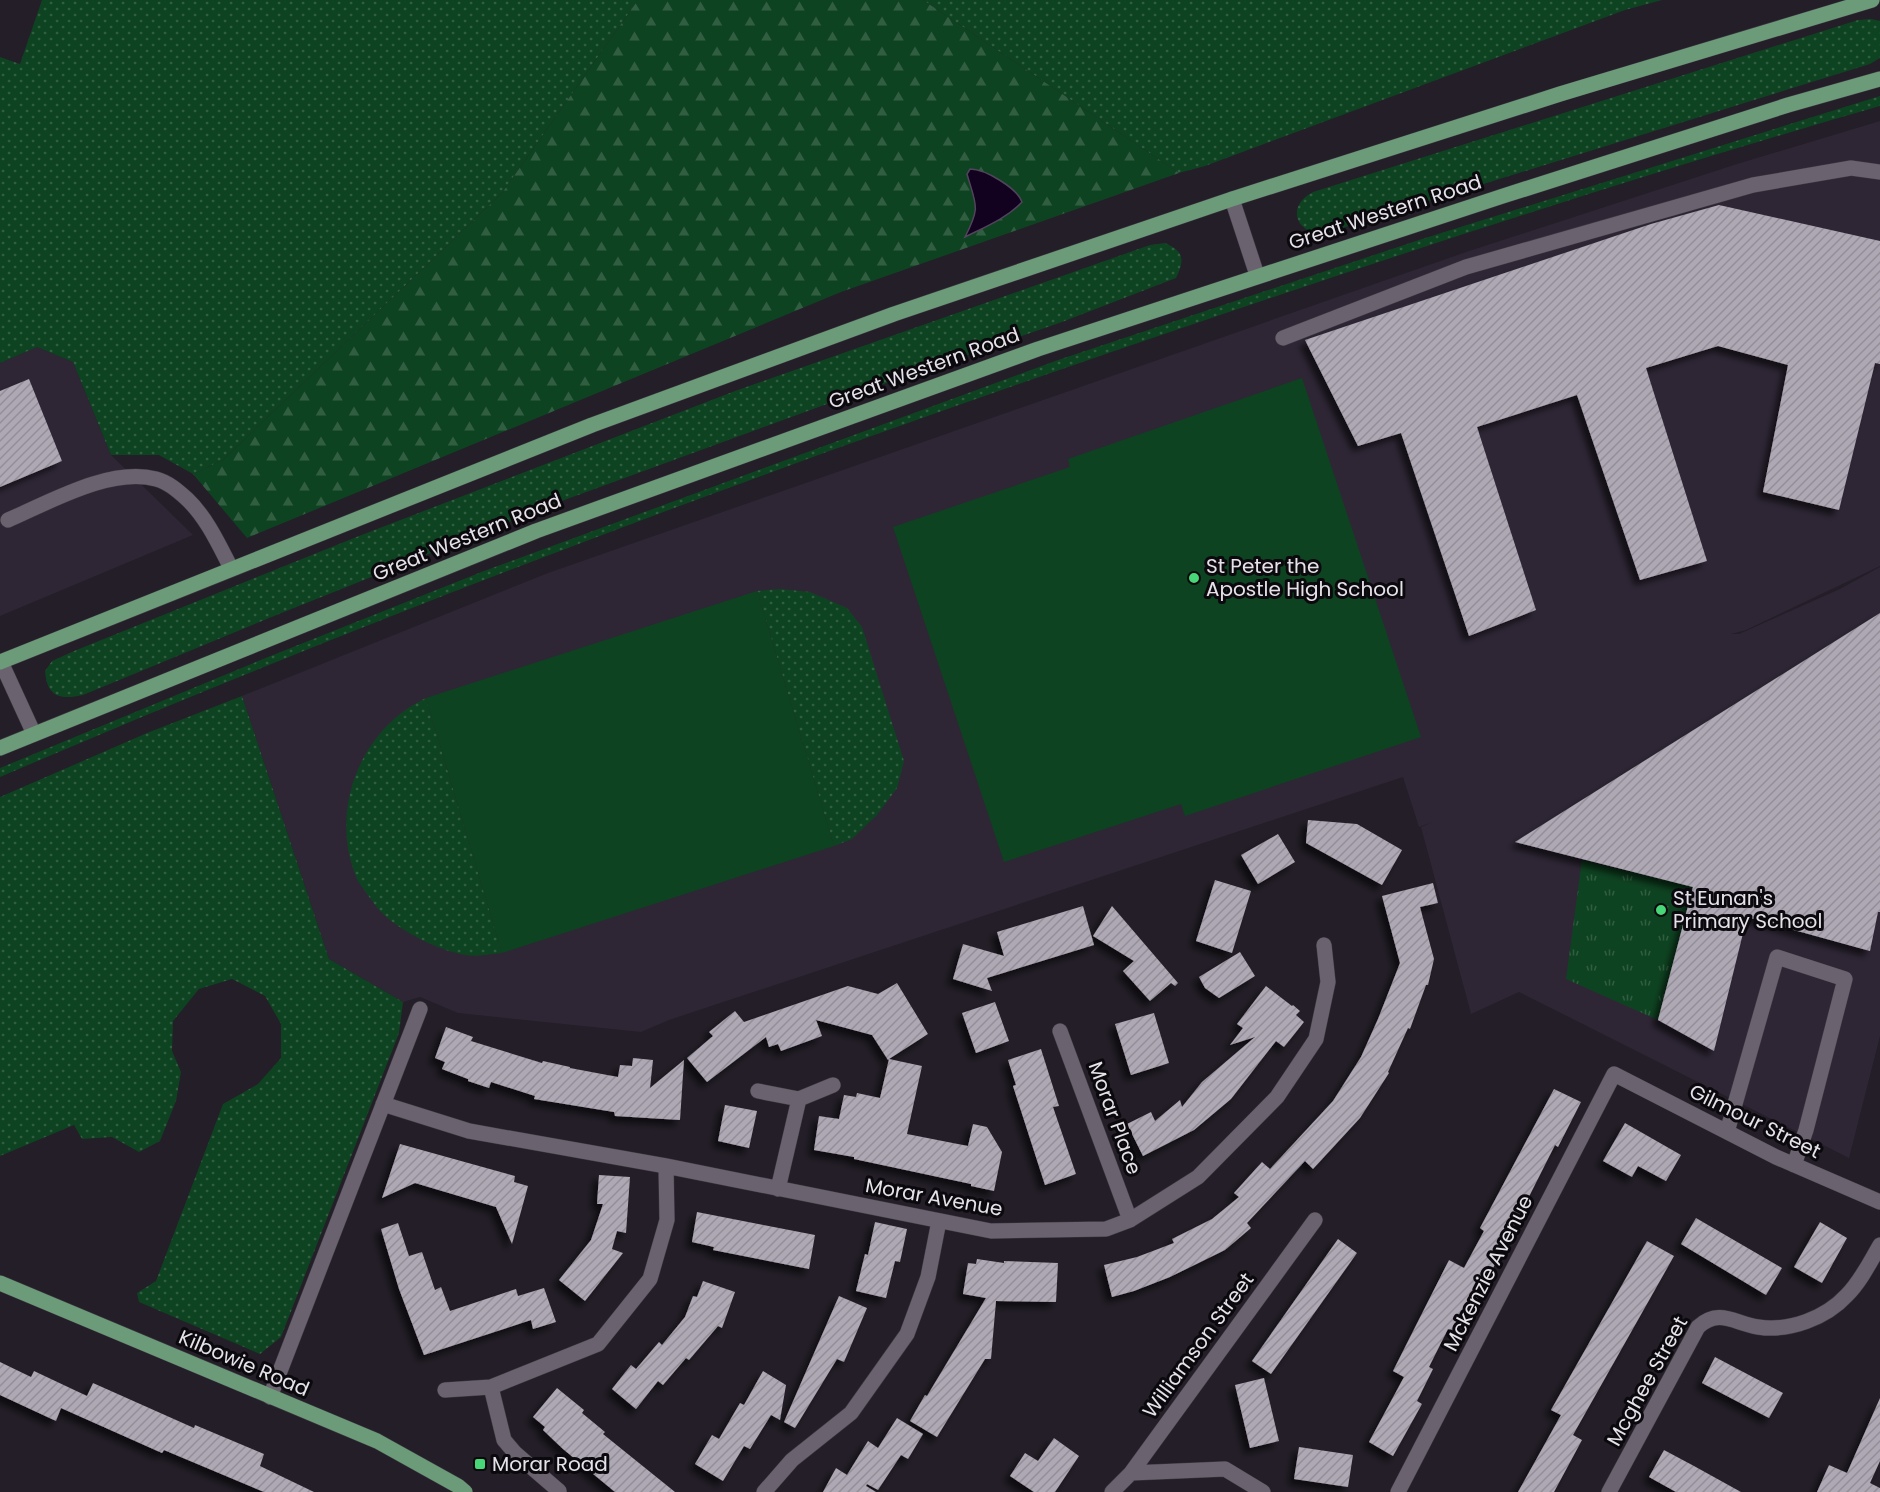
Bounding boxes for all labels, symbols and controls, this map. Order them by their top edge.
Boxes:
street label: Great Western Road [1285,168,1485,256]
street label: Great Western Road [825,320,1023,416]
street label: Great Western Road [368,486,566,588]
place label: St Peter the Apostle High School [1206,552,1404,603]
marker: St Peter the Apostle High School [1187,571,1201,585]
place label: St Eunan's Primary School [1673,884,1822,935]
marker: St Eunan's Primary School [1654,903,1668,917]
street label: Morar Place [1082,1058,1148,1178]
street label: Gilmour Street [1685,1077,1825,1165]
street label: Morar Avenue [863,1171,1005,1223]
street label: Mckenzie Avenue [1437,1190,1539,1356]
street label: Williamson Street [1136,1267,1260,1423]
street label: Mcghee Street [1600,1311,1694,1451]
street label: Kilbowie Road [174,1323,314,1403]
place label: Morar Road [492,1450,608,1478]
marker: Morar Road [473,1457,487,1471]

